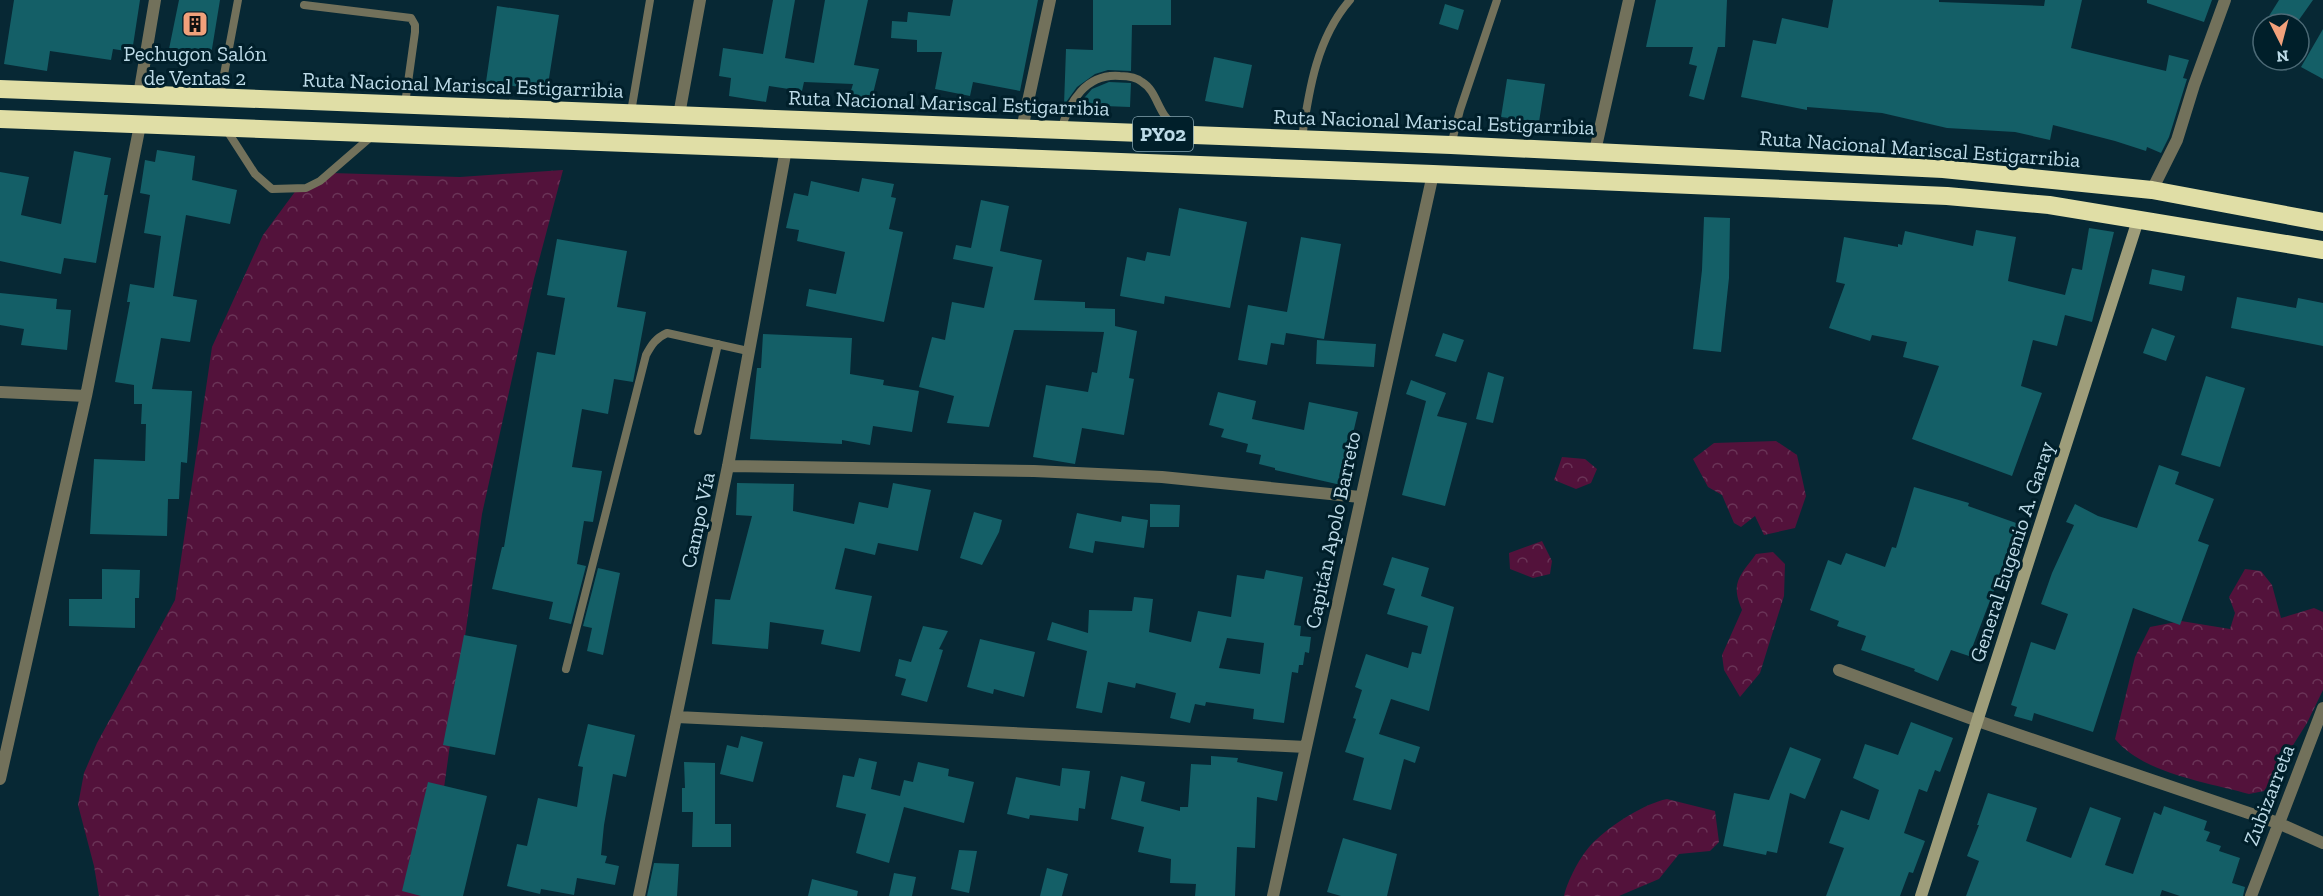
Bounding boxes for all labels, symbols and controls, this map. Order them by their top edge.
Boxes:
building icon: Pechugon Salón de Ventas 2 [180,9,210,39]
north arrow [2251,12,2311,72]
place label: Pechugon Salón de Ventas 2 [123,41,267,90]
text: N [2275,46,2290,67]
street label: Ruta Nacional Mariscal Estigarribia [302,66,624,103]
street label: Ruta Nacional Mariscal Estigarribia [788,84,1110,121]
street label: Ruta Nacional Mariscal Estigarribia [1273,103,1595,140]
road number: PY02 [1133,117,1193,151]
street label: Ruta Nacional Mariscal Estigarribia [1759,125,2081,172]
street label: Capitán Apolo Barreto [1299,429,1366,631]
street label: General Eugenio A. Garay [1964,438,2059,665]
street label: Campo Vía [675,470,720,570]
street label: Zubizarreta [2238,741,2299,849]

